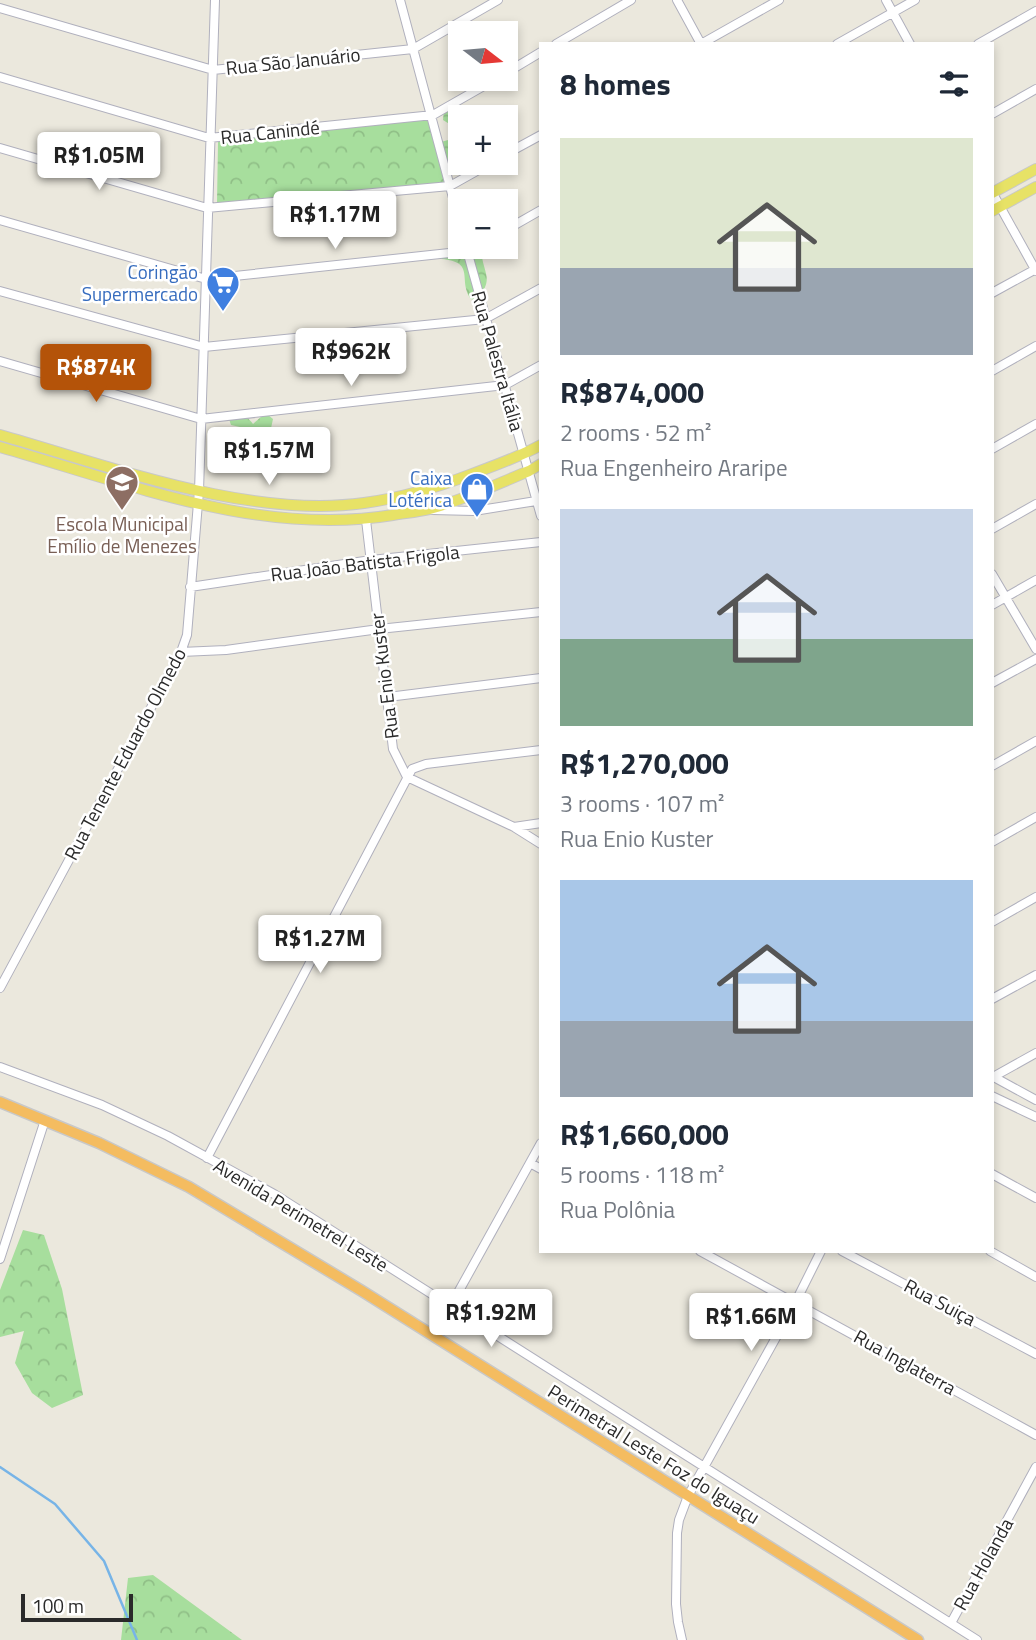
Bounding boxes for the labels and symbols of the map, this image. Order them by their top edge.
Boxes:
north arrow [448,21,518,91]
street label: Rua São Januário [224,39,362,82]
street label: Rua Canindé [219,112,321,151]
pin: R$1.05M [34,132,164,192]
pin: R$1.17M [270,191,400,251]
place label: Coringão Supermercado [82,257,198,308]
supermarket icon: Coringão Supermercado [204,264,242,313]
street label: Rua Palestra Itália [465,287,533,435]
pin: R$962K [294,328,408,388]
pin: R$874K [39,344,153,404]
pin: R$1.57M [204,428,334,487]
school or university icon: Escola Municipal Emílio de Menezes [103,463,141,512]
place label: Caixa Lotérica [388,463,452,514]
shop icon: Caixa Lotérica [458,470,496,519]
place label: Escola Municipal Emílio de Menezes [47,509,197,560]
street label: Rua João Batista Frigola [269,536,461,588]
street label: Rua Enio Kuster [361,611,406,741]
street label: Rua Tenente Eduardo Olmedo [56,642,193,865]
pin: R$1.27M [255,916,385,975]
street label: Avenida Perimetrel Leste [208,1151,394,1278]
street label: Rua Suiça [899,1270,982,1333]
pin: R$1.92M [426,1290,556,1349]
pin: R$1.66M [686,1294,816,1353]
street label: Rua Inglaterra [849,1322,962,1402]
street label: Perimetral Leste Foz do Iguaçu [543,1376,766,1531]
street label: Rua Holanda [945,1512,1020,1615]
scale bar [21,1591,133,1623]

